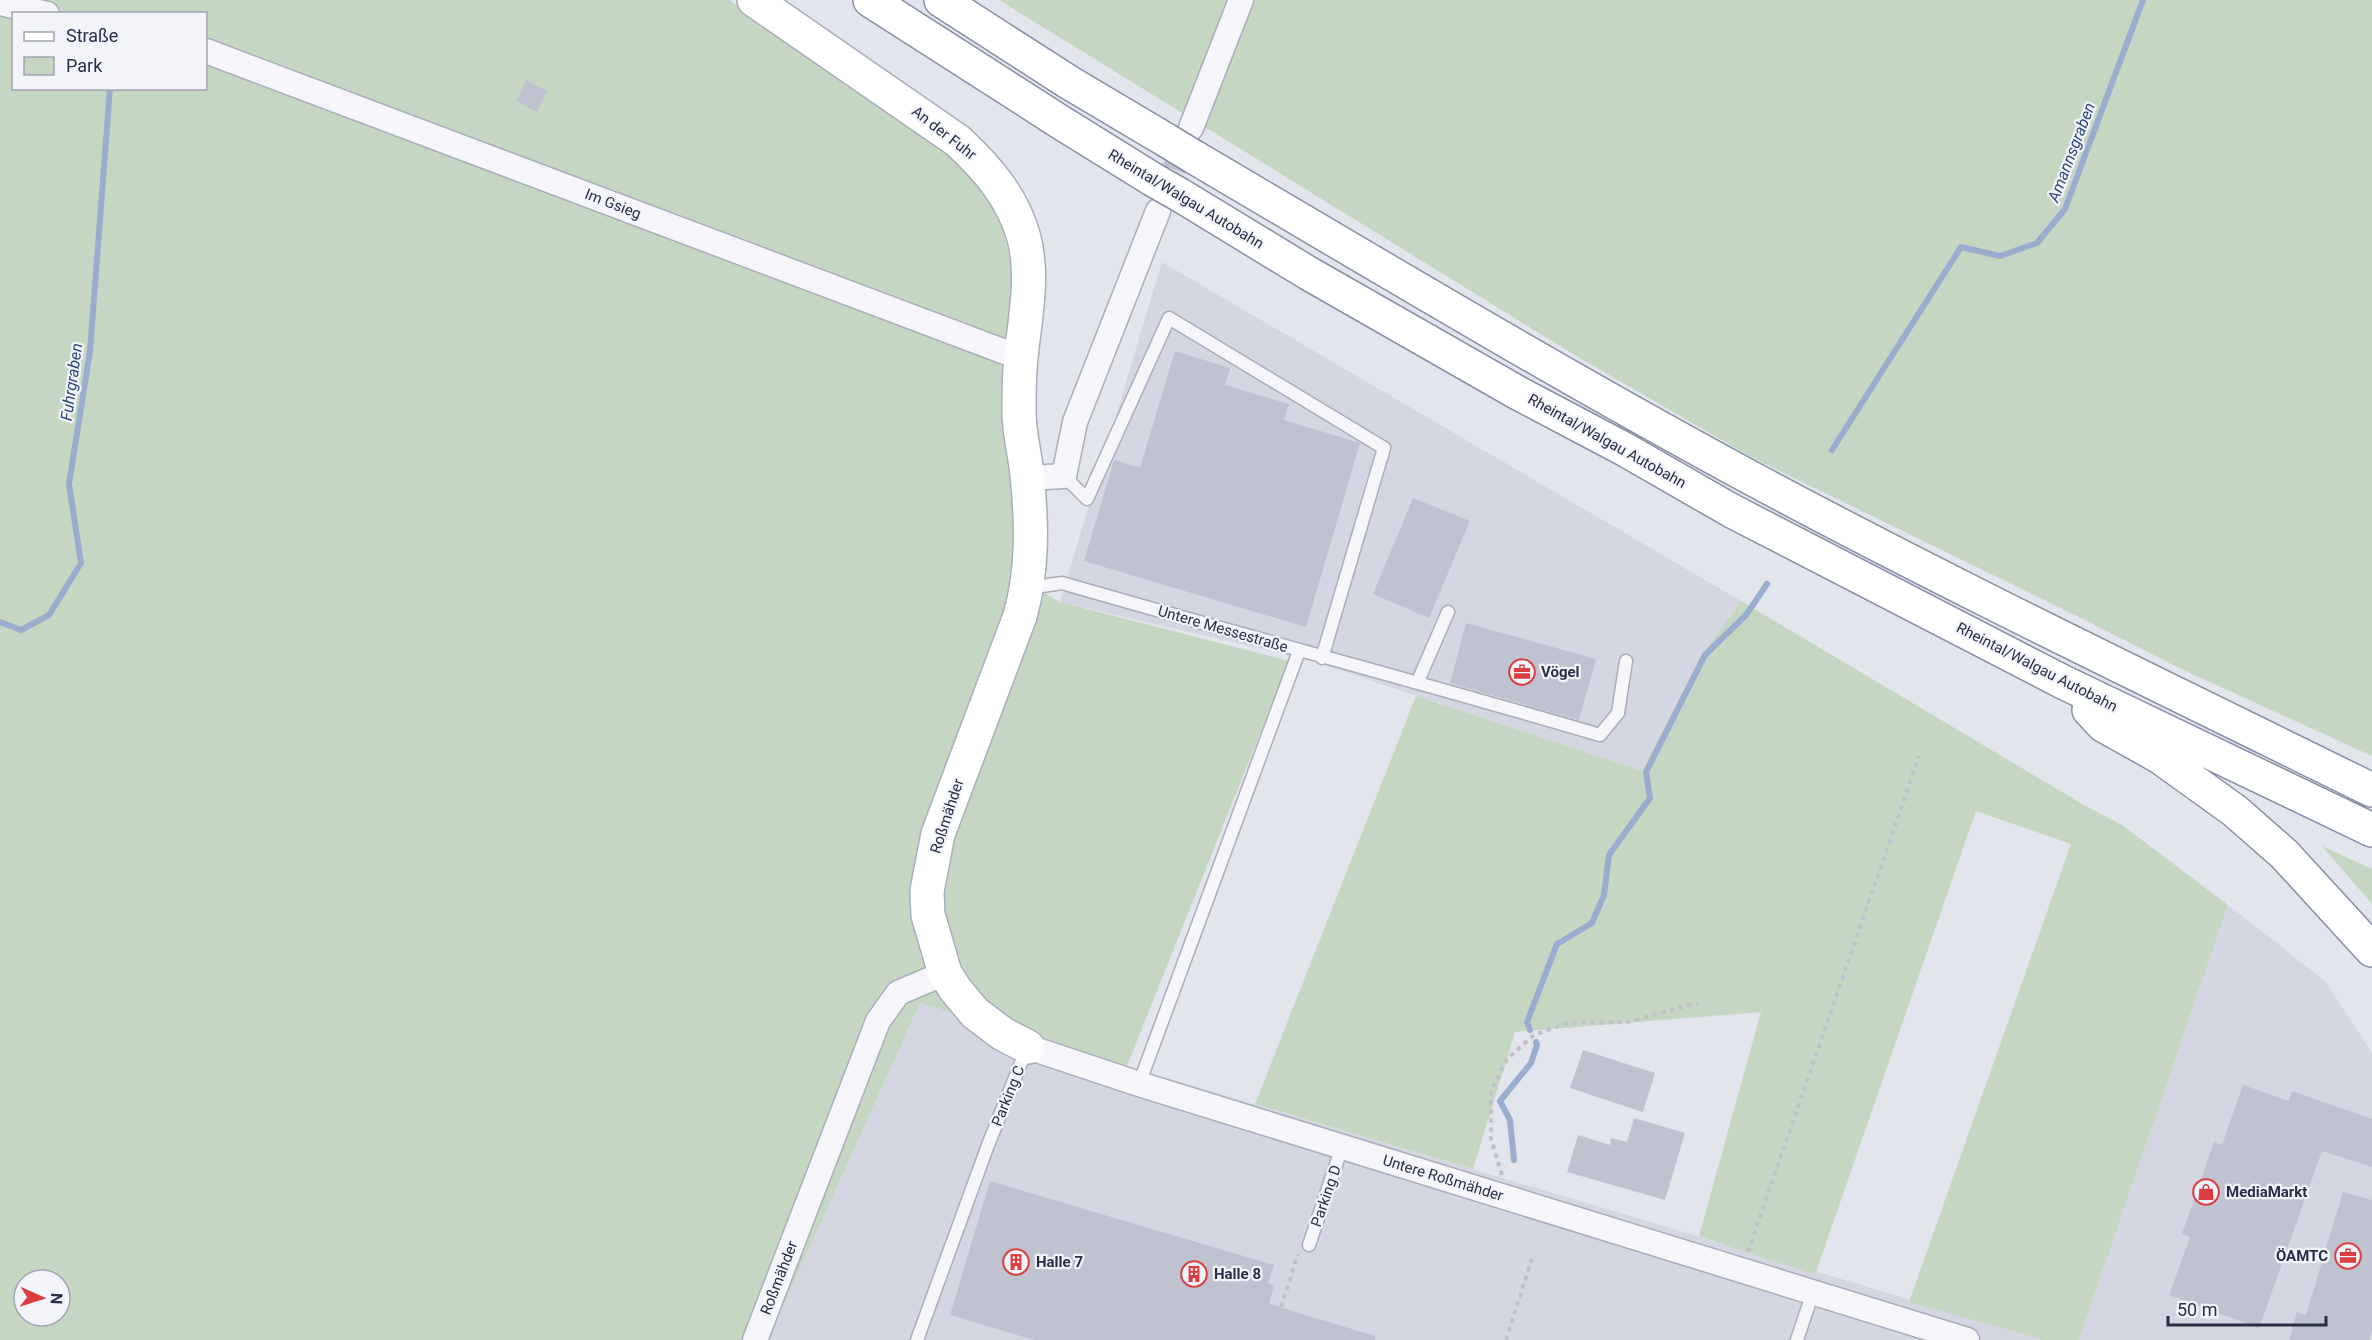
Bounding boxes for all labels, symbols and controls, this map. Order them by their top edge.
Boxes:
legend [12,12,207,90]
text: Straße [66,25,118,46]
text: Park [66,55,103,76]
water label: Amannsgraben [2043,100,2099,206]
street label: An der Fuhr [908,102,980,164]
street label: Rheintal/Walgau Autobahn [1105,145,1267,253]
street label: Im Gsieg [582,185,644,223]
water label: Fuhrgraben [57,342,86,422]
street label: Rheintal/Walgau Autobahn [1525,390,1689,492]
street label: Untere Messestraße [1156,602,1290,656]
street label: Rheintal/Walgau Autobahn [1954,619,2120,715]
office icon: Vögel [1507,657,1537,687]
place label: Vögel [1541,663,1580,681]
street label: Roßmähder [926,776,968,856]
street label: Parking C [988,1063,1028,1129]
street label: Untere Roßmähder [1380,1151,1506,1205]
street label: Parking D [1307,1163,1345,1229]
shop icon: MediaMarkt [2191,1177,2221,1207]
place label: MediaMarkt [2226,1183,2307,1201]
street label: Roßmähder [757,1238,801,1318]
office icon: ÖAMTC [2333,1241,2363,1271]
building icon: Halle 7 [1001,1247,1031,1277]
place label: ÖAMTC [2276,1247,2328,1265]
place label: Halle 7 [1036,1253,1083,1271]
building icon: Halle 8 [1179,1259,1209,1289]
place label: Halle 8 [1214,1265,1261,1283]
north arrow [12,1268,72,1328]
scale bar [2168,1289,2326,1327]
text: N [47,1293,66,1305]
text: 50 m [2177,1299,2217,1320]

